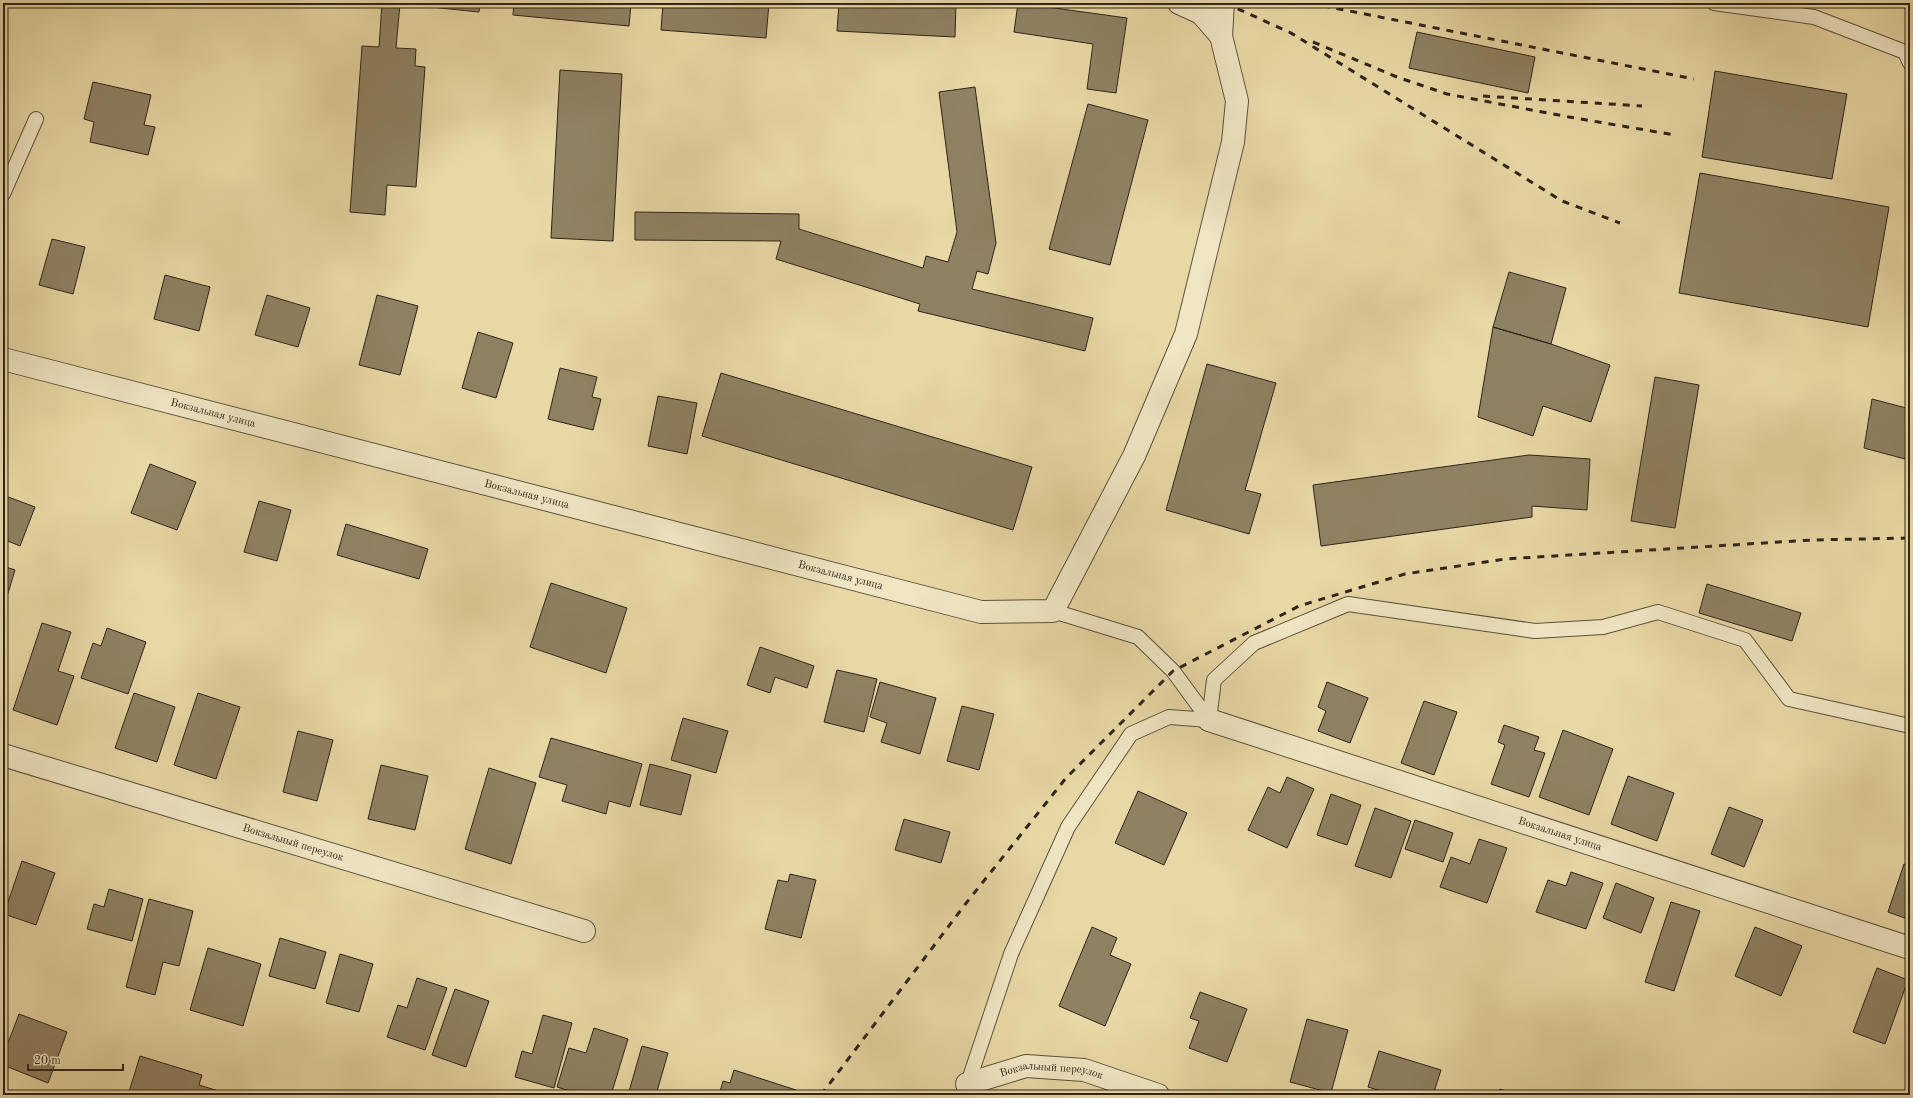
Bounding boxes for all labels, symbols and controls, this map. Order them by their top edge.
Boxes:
street label: Вокзальная улица [169,397,257,430]
street label: Вокзальная улица [483,478,571,511]
street label: Вокзальная улица [797,559,885,592]
street label: Вокзальная улица [1517,815,1604,853]
street label: Вокзальный переулок [241,822,345,863]
scale bar [28,1046,123,1072]
text: 20 m [34,1055,61,1067]
street label: Вокзальный переулок [998,1060,1105,1082]

